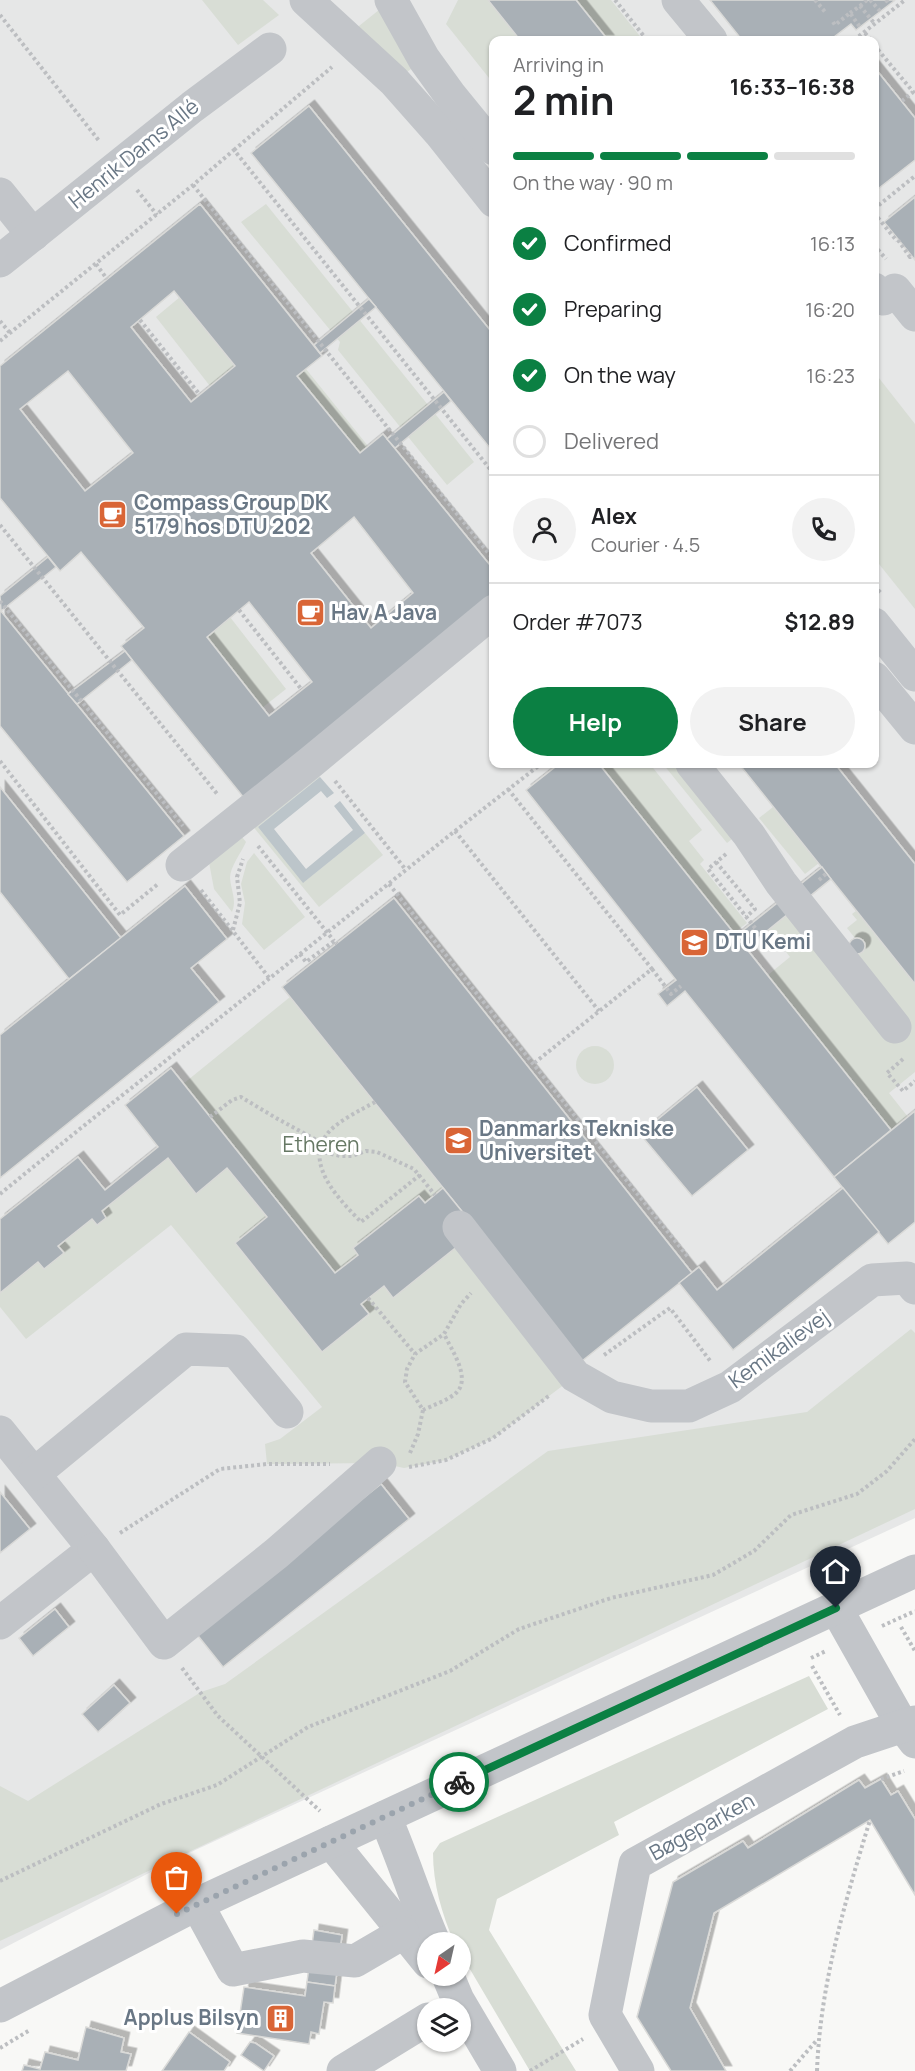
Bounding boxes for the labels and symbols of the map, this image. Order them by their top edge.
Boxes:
street label: Henrik Dams Allé [62,92,204,214]
place label: Compass Group DK 5179 hos DTU 202 [134,488,329,540]
cafe icon: Compass Group DK 5179 hos DTU 202 [97,499,129,531]
cafe icon: Hav A Java [294,597,326,629]
place label: Hav A Java [331,598,437,626]
school or university icon: DTU Kemi [678,926,710,958]
place label: DTU Kemi [715,927,811,955]
place label: Danmarks Tekniske Universitet [479,1114,674,1166]
school or university icon: Danmarks Tekniske Universitet [442,1125,474,1157]
park label: Etheren [283,1130,359,1158]
street label: Kemikalievej [723,1302,834,1394]
pin [810,1546,861,1608]
courier [429,1752,489,1812]
street label: Bøgeparken [644,1786,759,1866]
pin [151,1852,202,1914]
north arrow [417,1932,471,1986]
building icon: Applus Bilsyn [264,2002,296,2034]
place label: Applus Bilsyn [124,2003,259,2031]

